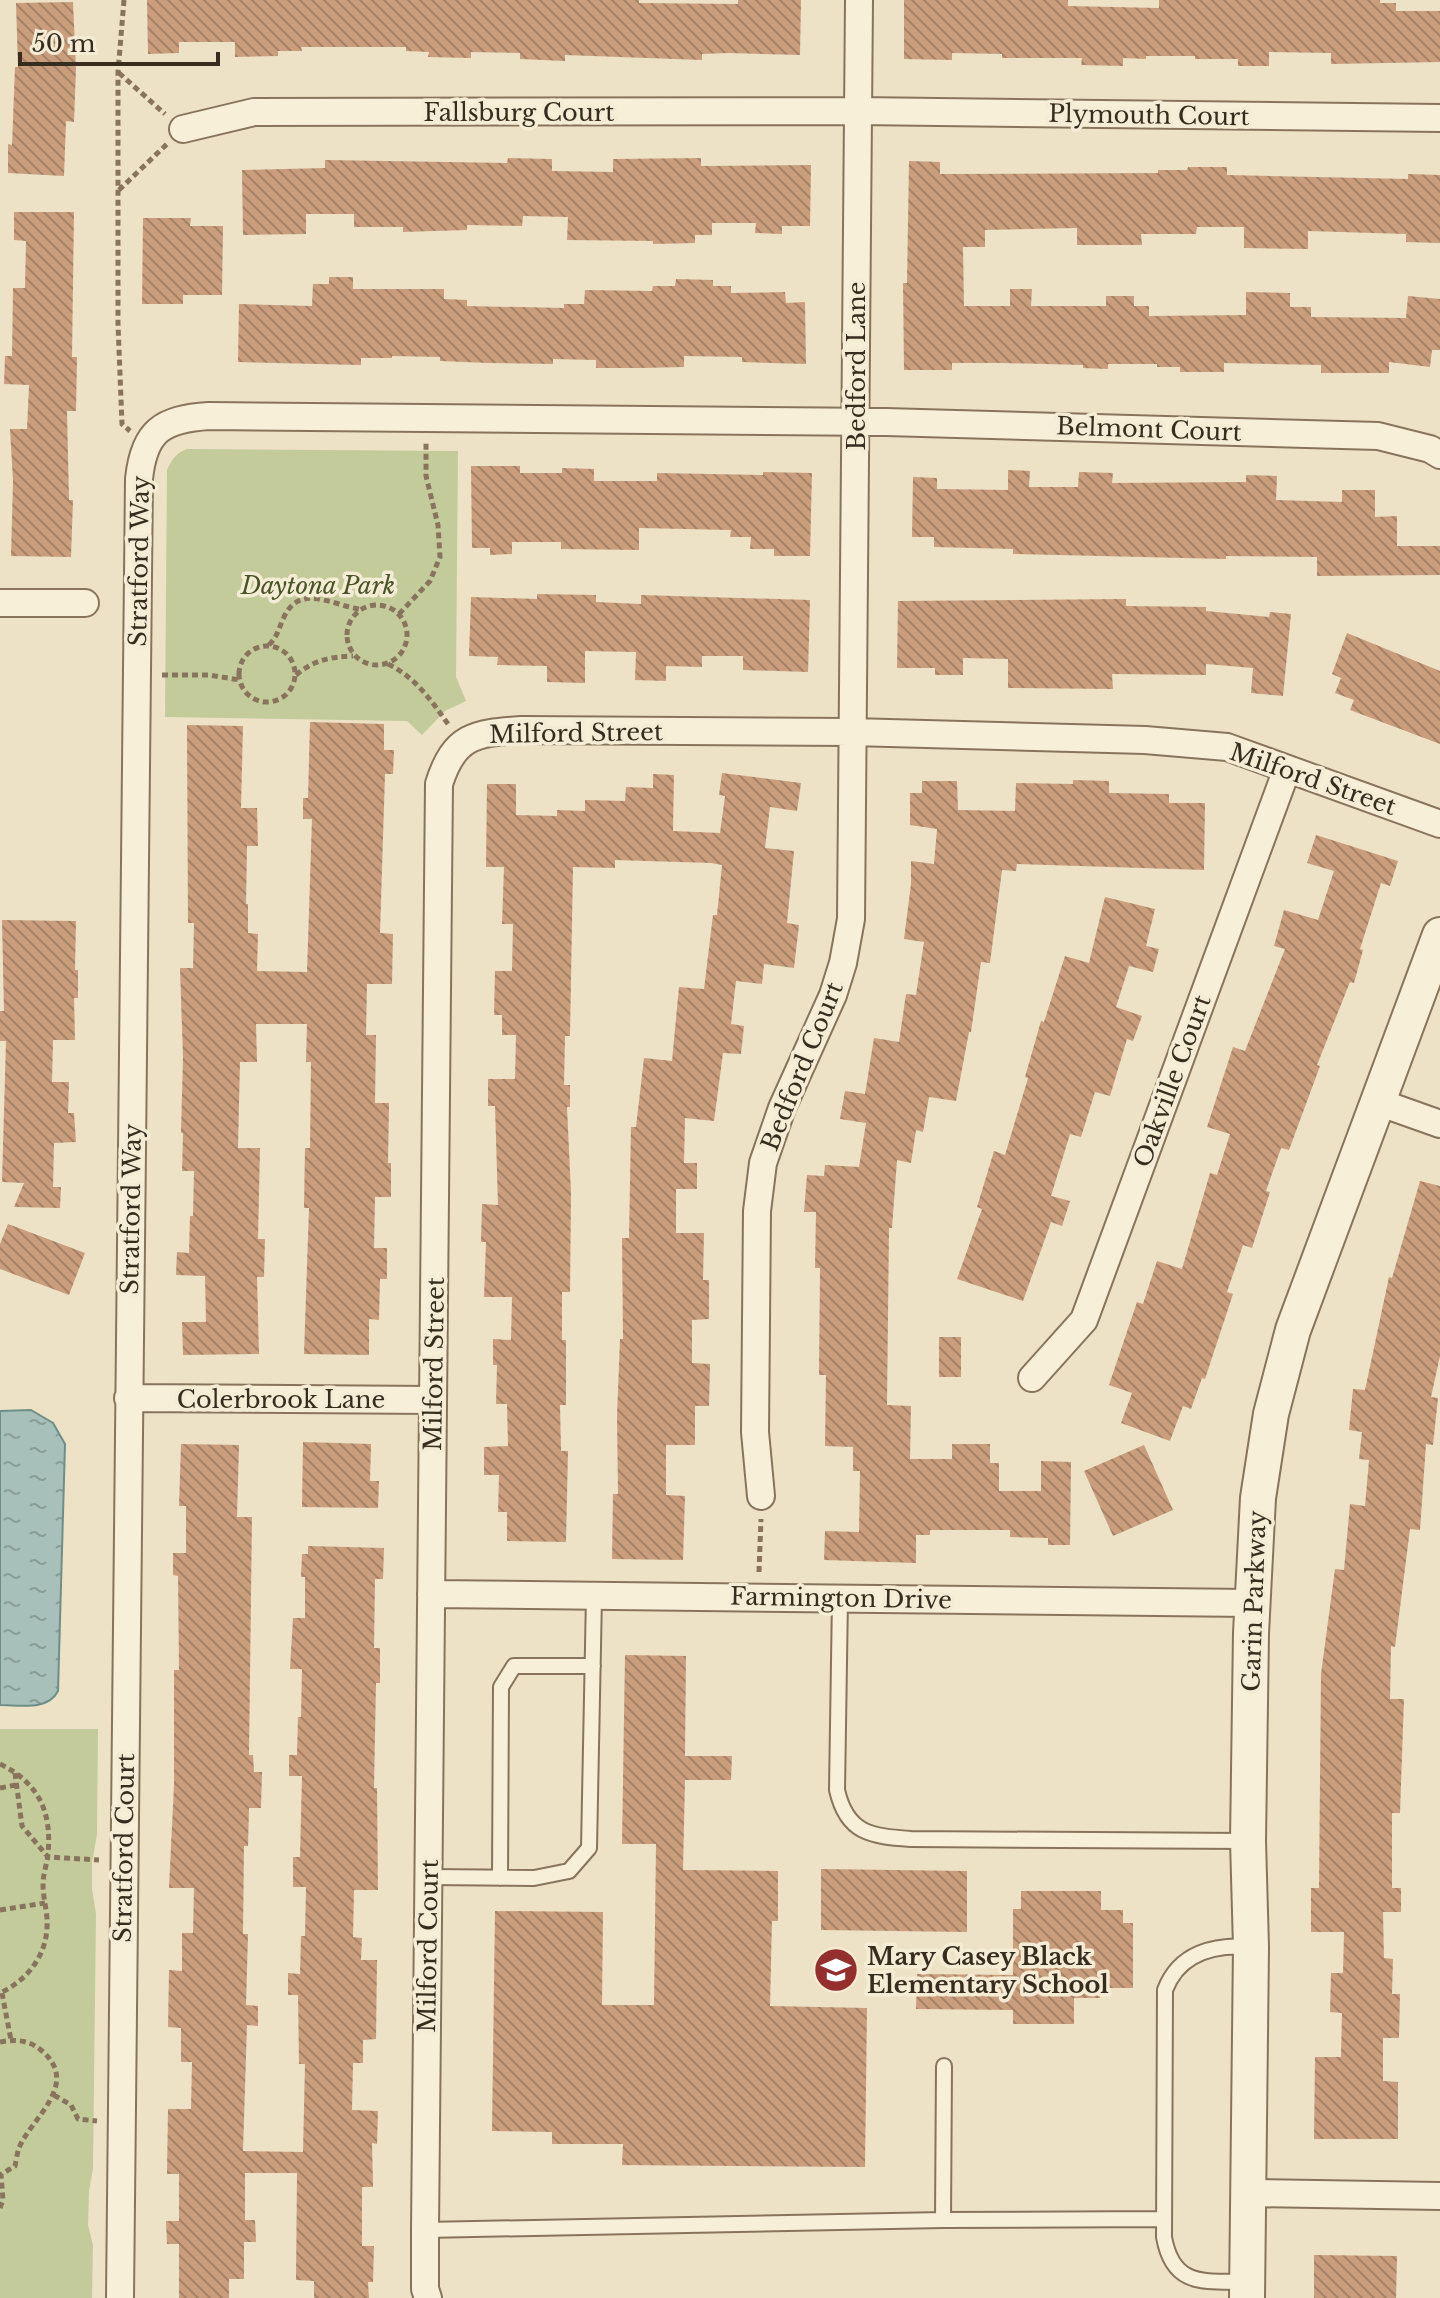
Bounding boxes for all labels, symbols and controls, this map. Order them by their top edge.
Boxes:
scale bar [20,16,218,66]
text: 50 m [32,29,96,58]
street label: Fallsburg Court [424,98,614,127]
street label: Plymouth Court [1048,99,1250,131]
street label: Bedford Lane [842,282,871,450]
street label: Belmont Court [1056,411,1242,447]
street label: Stratford Way [123,475,155,647]
park label: Daytona Park [240,571,395,600]
street label: Milford Street [489,717,663,749]
street label: Milford Street [1226,737,1400,821]
street label: Bedford Court [755,977,849,1155]
street label: Oakville Court [1127,991,1217,1171]
street label: Stratford Way [115,1123,147,1295]
street label: Milford Street [418,1277,450,1451]
street label: Colerbrook Lane [177,1385,385,1414]
street label: Garin Parkway [1236,1509,1272,1692]
street label: Farmington Drive [730,1582,952,1614]
street label: Stratford Court [108,1753,140,1943]
street label: Milford Court [412,1859,444,2033]
place label: Mary Casey Black Elementary School [867,1942,1109,1999]
school or university icon: Mary Casey Black Elementary School [812,1946,860,1994]

